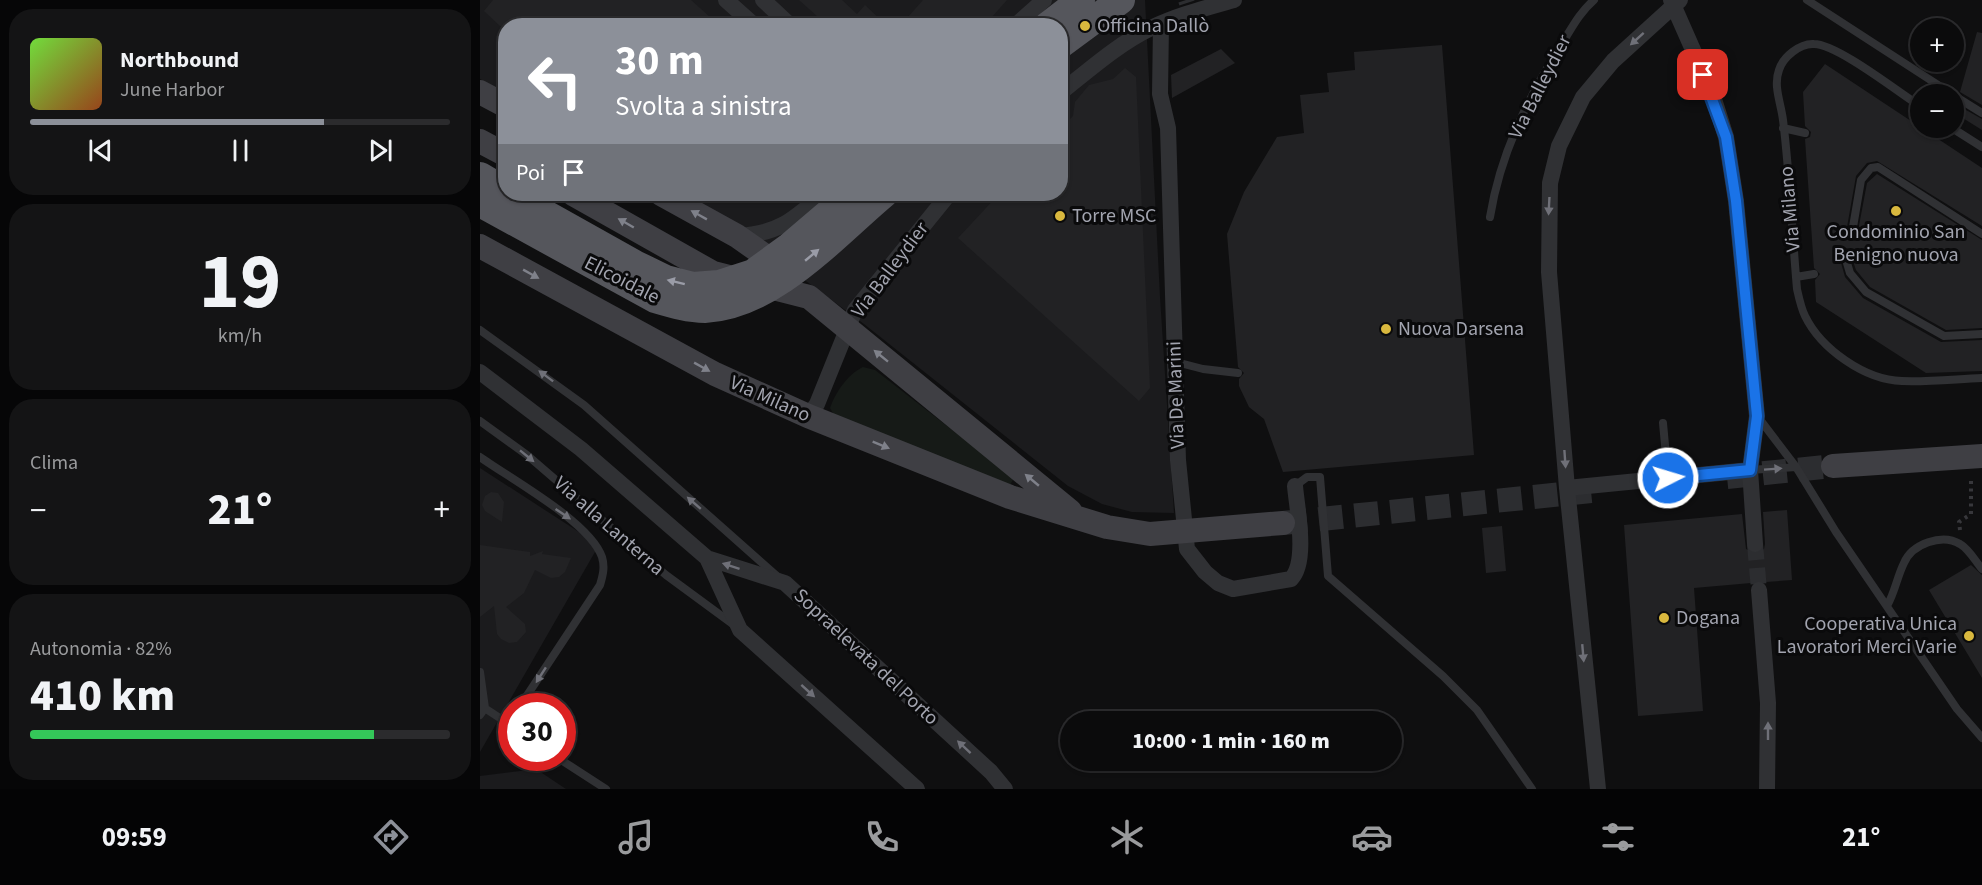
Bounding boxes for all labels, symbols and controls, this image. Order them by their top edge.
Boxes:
place label: Officina Dallò [1097,12,1209,40]
map controls [1910,18,1964,138]
button: + [1910,18,1964,72]
marker: Officina Dallò [1078,19,1092,33]
street label: Via Balleydier [1502,30,1578,144]
text: 30 m [615,31,704,91]
one-way arrow [1630,32,1645,45]
icon: left [516,42,594,120]
text: Northbound [120,44,239,76]
pin [1677,49,1728,100]
icon: arrive [1686,58,1719,91]
text: June Harbor [120,76,224,104]
button: − [1910,84,1964,138]
text: Svolta a sinistra [615,87,792,126]
icon: previous [84,134,117,167]
icon: pause [224,134,257,167]
icon: next [364,134,397,167]
icon: arrive [557,156,590,189]
text: Poi [516,157,545,189]
street label: Via Milano [1772,165,1808,253]
one-way arrow [1544,197,1554,216]
place label: Torre MSC [1072,202,1156,230]
marker: Condominio San Benigno nuova [1889,204,1903,218]
marker: Torre MSC [1053,209,1067,223]
one-way arrow [690,210,707,220]
street label: Via Balleydier [845,216,935,324]
one-way arrow [618,218,634,229]
place label: Condominio San Benigno nuova [1826,218,1966,269]
text: 19 [199,227,281,338]
street label: Elicoidale [579,249,665,311]
one-way arrow [804,249,819,262]
one-way arrow [523,269,540,279]
one-way arrow [667,276,686,286]
place label: Nuova Darsena [1398,315,1524,343]
text: km/h [218,322,262,350]
marker: Nuova Darsena [1379,322,1393,336]
street label: Via De Marini [1160,341,1192,449]
one-way arrow [873,350,889,363]
one-way arrow [694,362,711,372]
street label: Via Milano [725,369,815,429]
one-way arrow [538,370,553,382]
one-way arrow [872,441,890,450]
position arrow [1636,446,1700,510]
text: Clima [30,449,78,477]
one-way arrow [519,449,534,462]
one-way arrow [1560,450,1570,469]
one-way arrow [1763,464,1782,473]
street label: Via alla Lanterna [547,470,671,582]
one-way arrow [1024,473,1040,486]
text: 21° [208,478,272,542]
text: − [30,487,46,534]
text: + [434,487,450,534]
one-way arrow [686,496,702,509]
one-way arrow [555,508,571,519]
one-way arrow [722,561,740,570]
street label: Sopraelevata del Porto [787,582,945,732]
place label: Dogana [1676,604,1740,632]
place label: Cooperativa Unica Lavoratori Merci Varie [1777,610,1957,661]
marker: Dogana [1657,611,1671,625]
marker: Cooperativa Unica Lavoratori Merci Varie [1962,629,1976,643]
text: Autonomia · 82% [30,635,172,663]
one-way arrow [1578,644,1588,663]
text: 410 km [30,664,175,728]
one-way arrow [535,666,547,682]
one-way arrow [800,684,815,697]
speed limit sign: 30 [498,693,576,771]
one-way arrow [1763,721,1773,740]
text: 10:00 · 1 min · 160 m [1132,725,1330,757]
one-way arrow [957,741,972,754]
icon: directions [370,816,412,858]
icon: music [615,816,657,858]
icon: phone [861,816,903,858]
icon: climate [1106,816,1148,858]
icon: car [1351,816,1393,858]
icon: filters [1597,816,1639,858]
text: 09:59 [102,818,167,857]
text: 21° [1842,818,1880,857]

